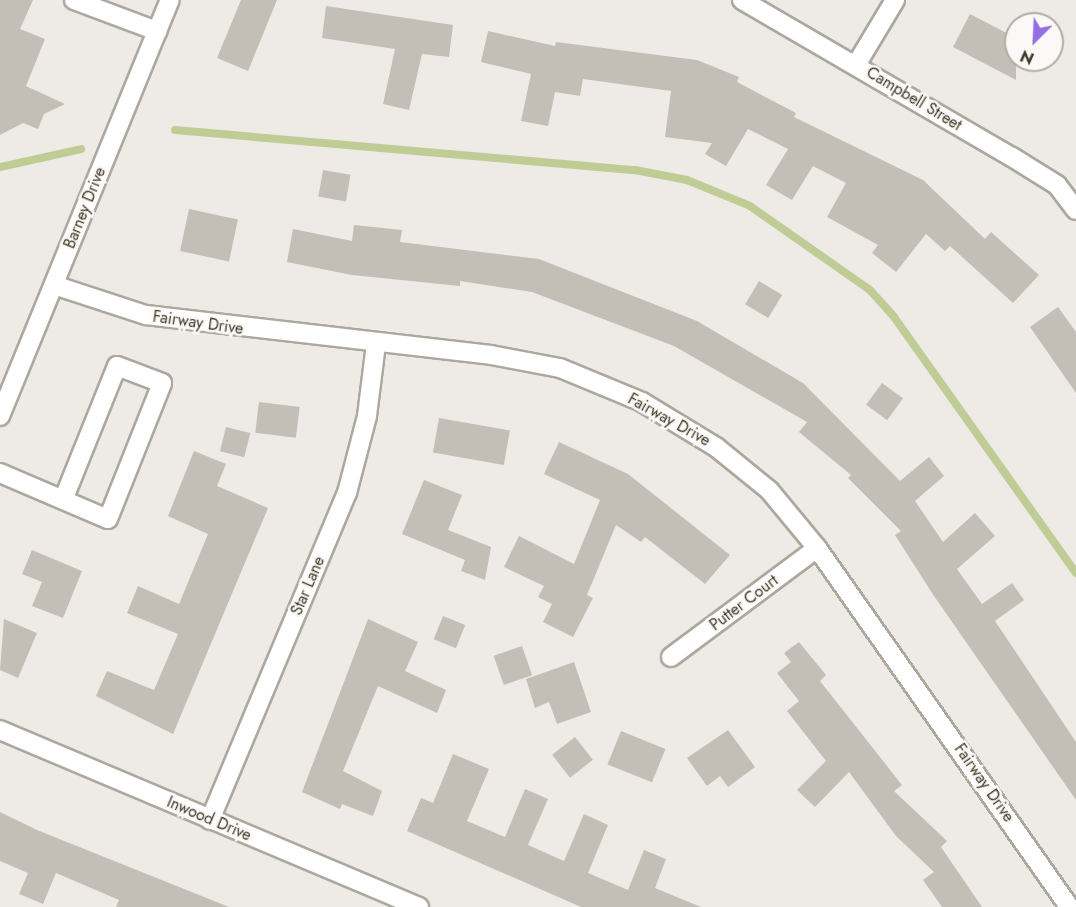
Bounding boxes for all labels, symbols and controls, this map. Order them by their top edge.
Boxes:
north arrow [1004,12,1064,72]
text: N [1017,44,1038,70]
street label: Campbell Street [863,63,965,135]
street label: Barney Drive [60,165,110,251]
street label: Fairway Drive [151,307,245,339]
street label: Fairway Drive [624,389,714,451]
street label: Star Lane [287,554,329,618]
street label: Putter Court [706,571,782,635]
street label: Fairway Drive [950,740,1018,826]
street label: Inwood Drive [164,793,254,845]

